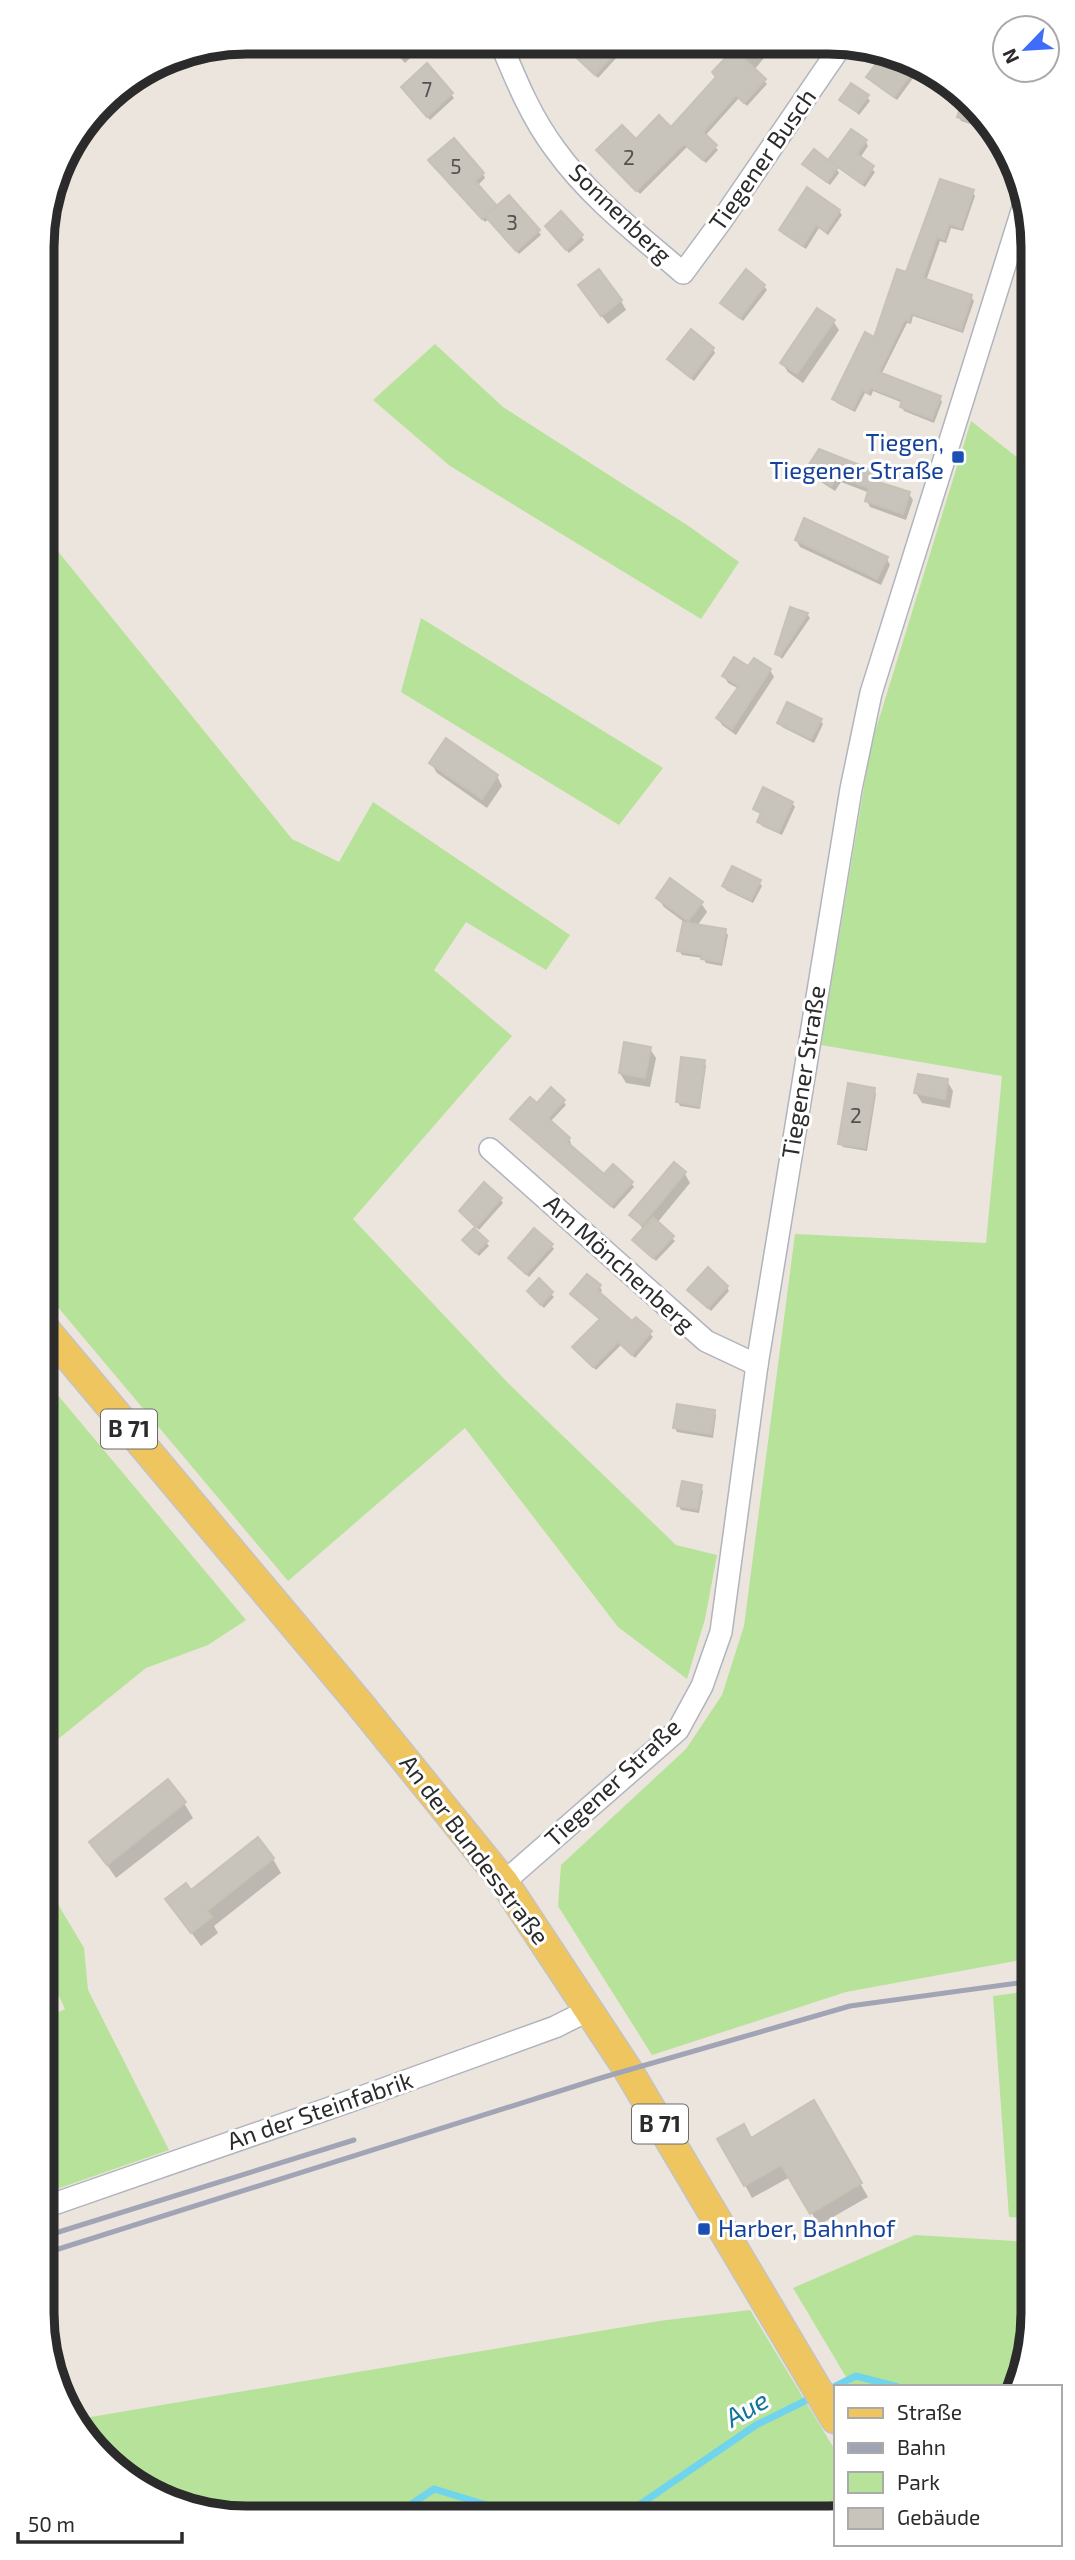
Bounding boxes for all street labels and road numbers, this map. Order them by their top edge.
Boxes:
street label: Tiegener Busch [702,83,821,236]
street label: Sonnenberg [564,157,678,269]
street label: Tiegener Straße [775,983,830,1160]
street label: Am Mönchenberg [539,1188,701,1338]
road number: B 71 [101,1410,157,1448]
street label: Tiegener Straße [538,1712,686,1852]
street label: An der Bundesstraße [394,1749,556,1950]
street label: An der Steinfabrik [223,2064,416,2155]
road number: B 71 [632,2104,688,2144]

